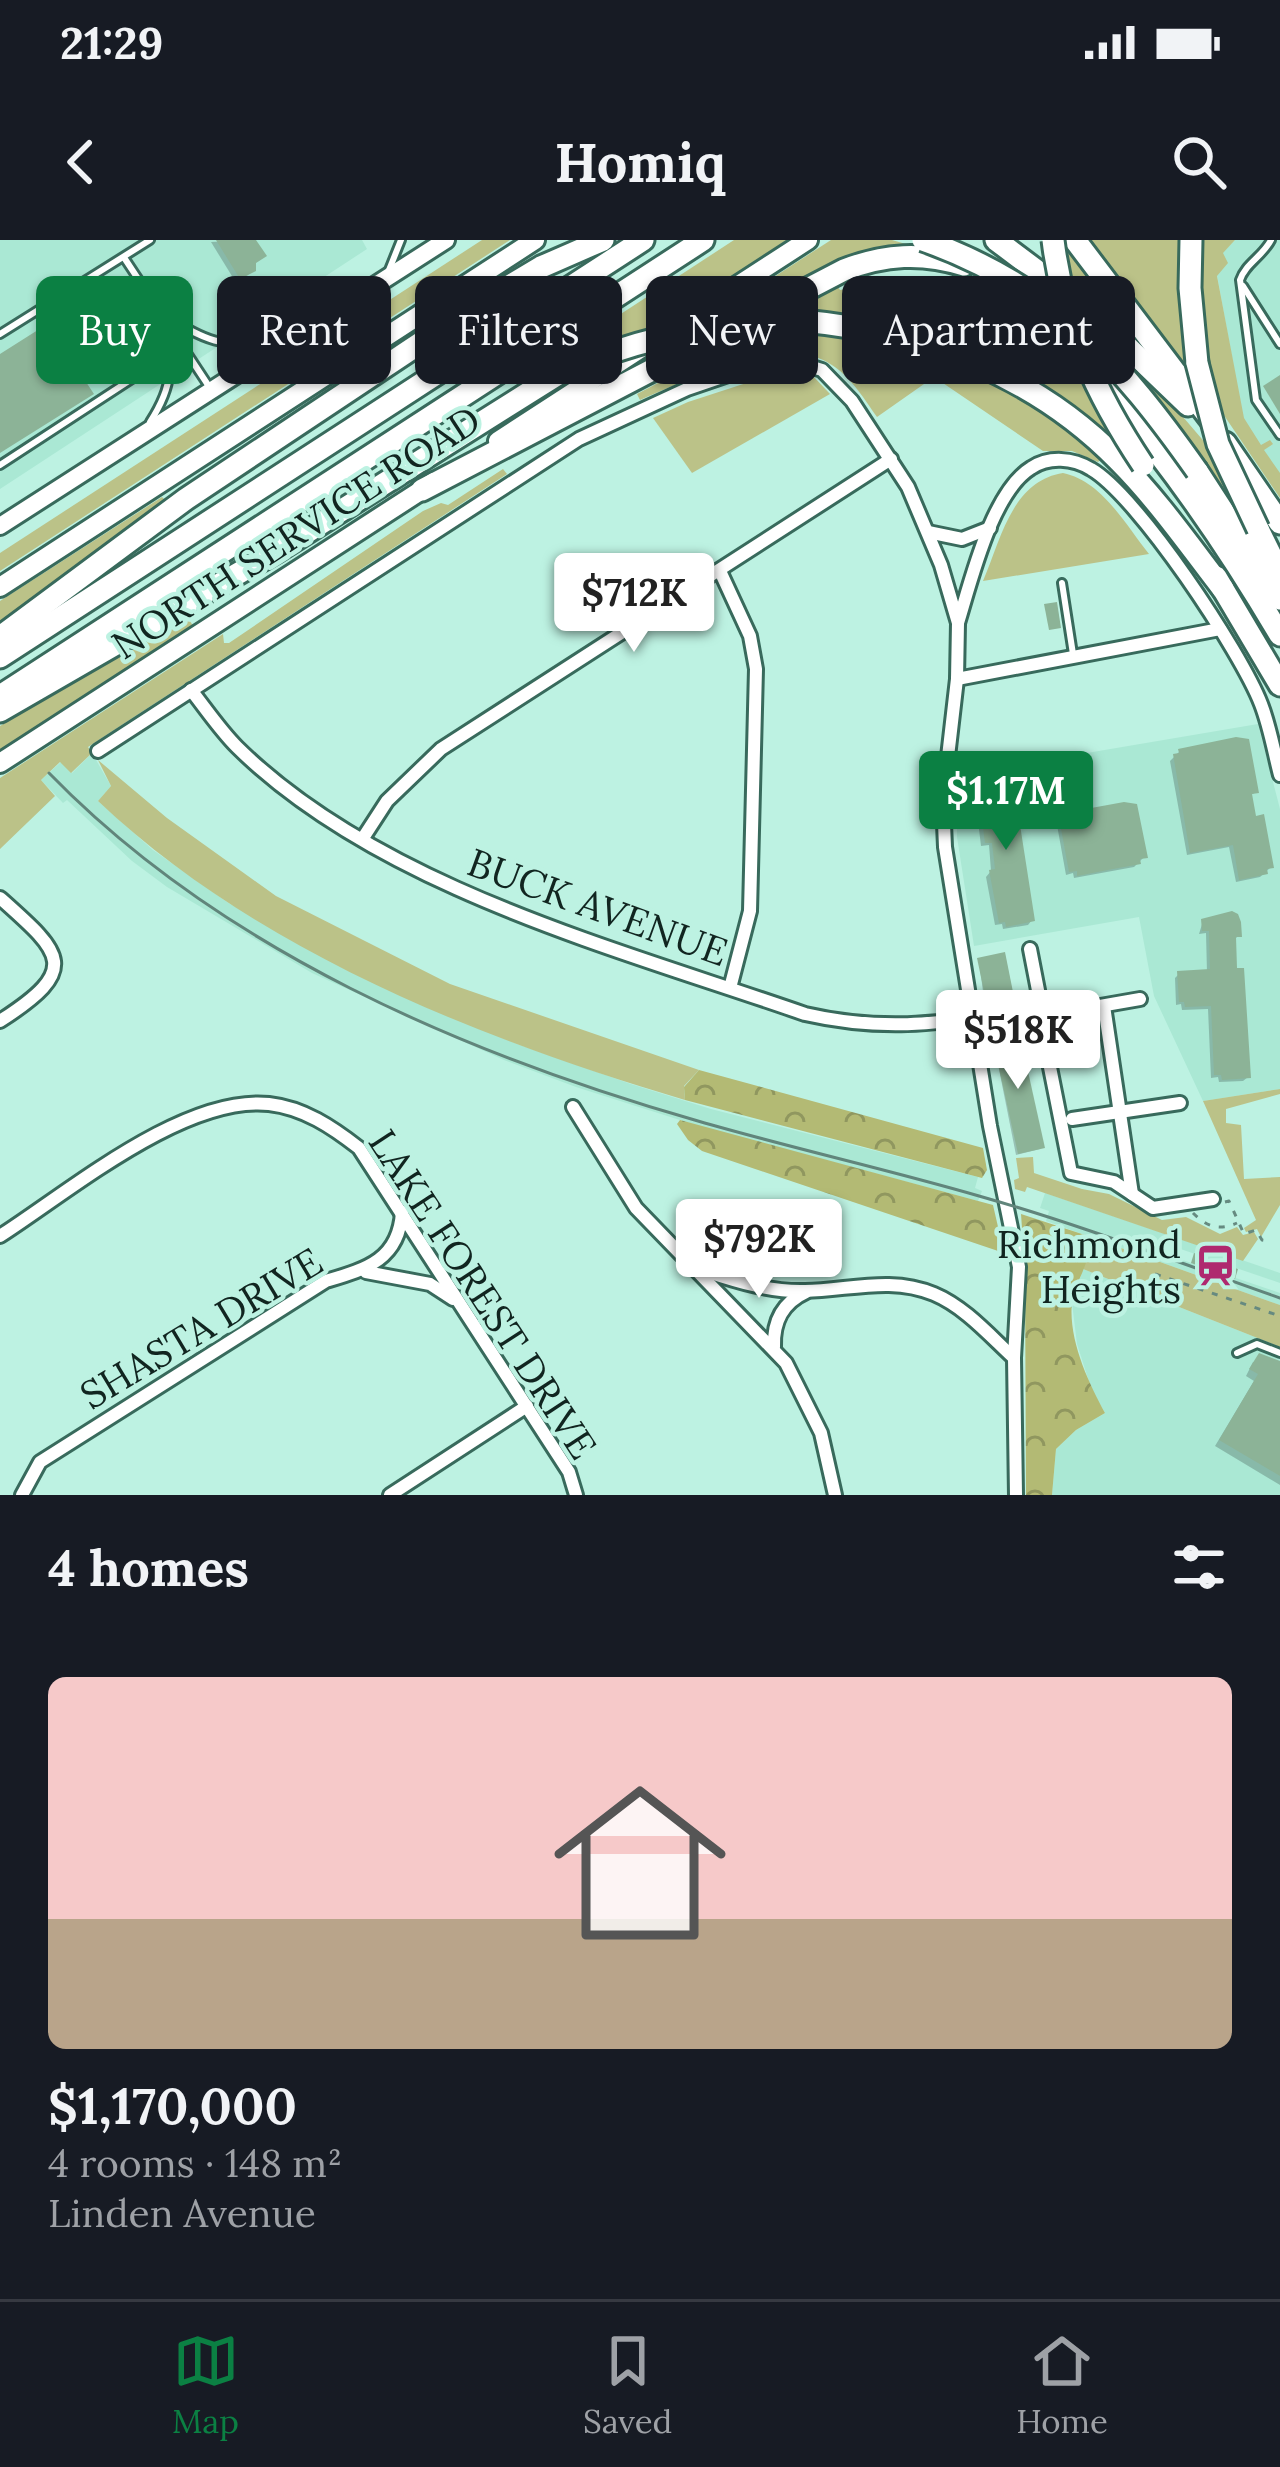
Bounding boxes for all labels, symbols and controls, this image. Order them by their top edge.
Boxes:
text: 21:29 [60,14,163,71]
text: Homiq [554,128,726,197]
icon: back [48,129,114,195]
icon: search [1166,129,1232,195]
chip: Buy [36,276,193,384]
chip: Rent [217,276,391,384]
chip: Filters [415,276,622,384]
chip: New [646,276,818,384]
chip: Apartment [842,276,1135,384]
street label: NORTH SERVICE ROAD [102,394,490,670]
pin: $712K [550,553,718,655]
text: $712K [581,567,687,617]
pin: $1.17M [908,751,1104,853]
text: $1.17M [946,765,1066,815]
street label: BUCK AVENUE [461,837,735,977]
pin: $518K [934,990,1102,1092]
text: $518K [963,1004,1073,1054]
street label: LAKE FOREST DRIVE [358,1120,608,1468]
pin: $792K [675,1199,843,1301]
text: $792K [703,1213,815,1263]
place label: Richmond Heights [997,1219,1181,1314]
street label: SHASTA DRIVE [71,1236,331,1420]
station icon: Richmond Heights [1192,1243,1238,1289]
icon: filters [1166,1534,1232,1600]
text: 4 homes [48,1535,249,1600]
icon: home [532,1755,748,1971]
text: $1,170,000 [48,2073,297,2138]
text: 4 rooms · 148 m² [48,2138,342,2188]
text: Linden Avenue [48,2188,316,2238]
tab: Map [172,2328,239,2442]
tab: Saved [583,2328,672,2442]
tab: Home [1016,2328,1108,2442]

